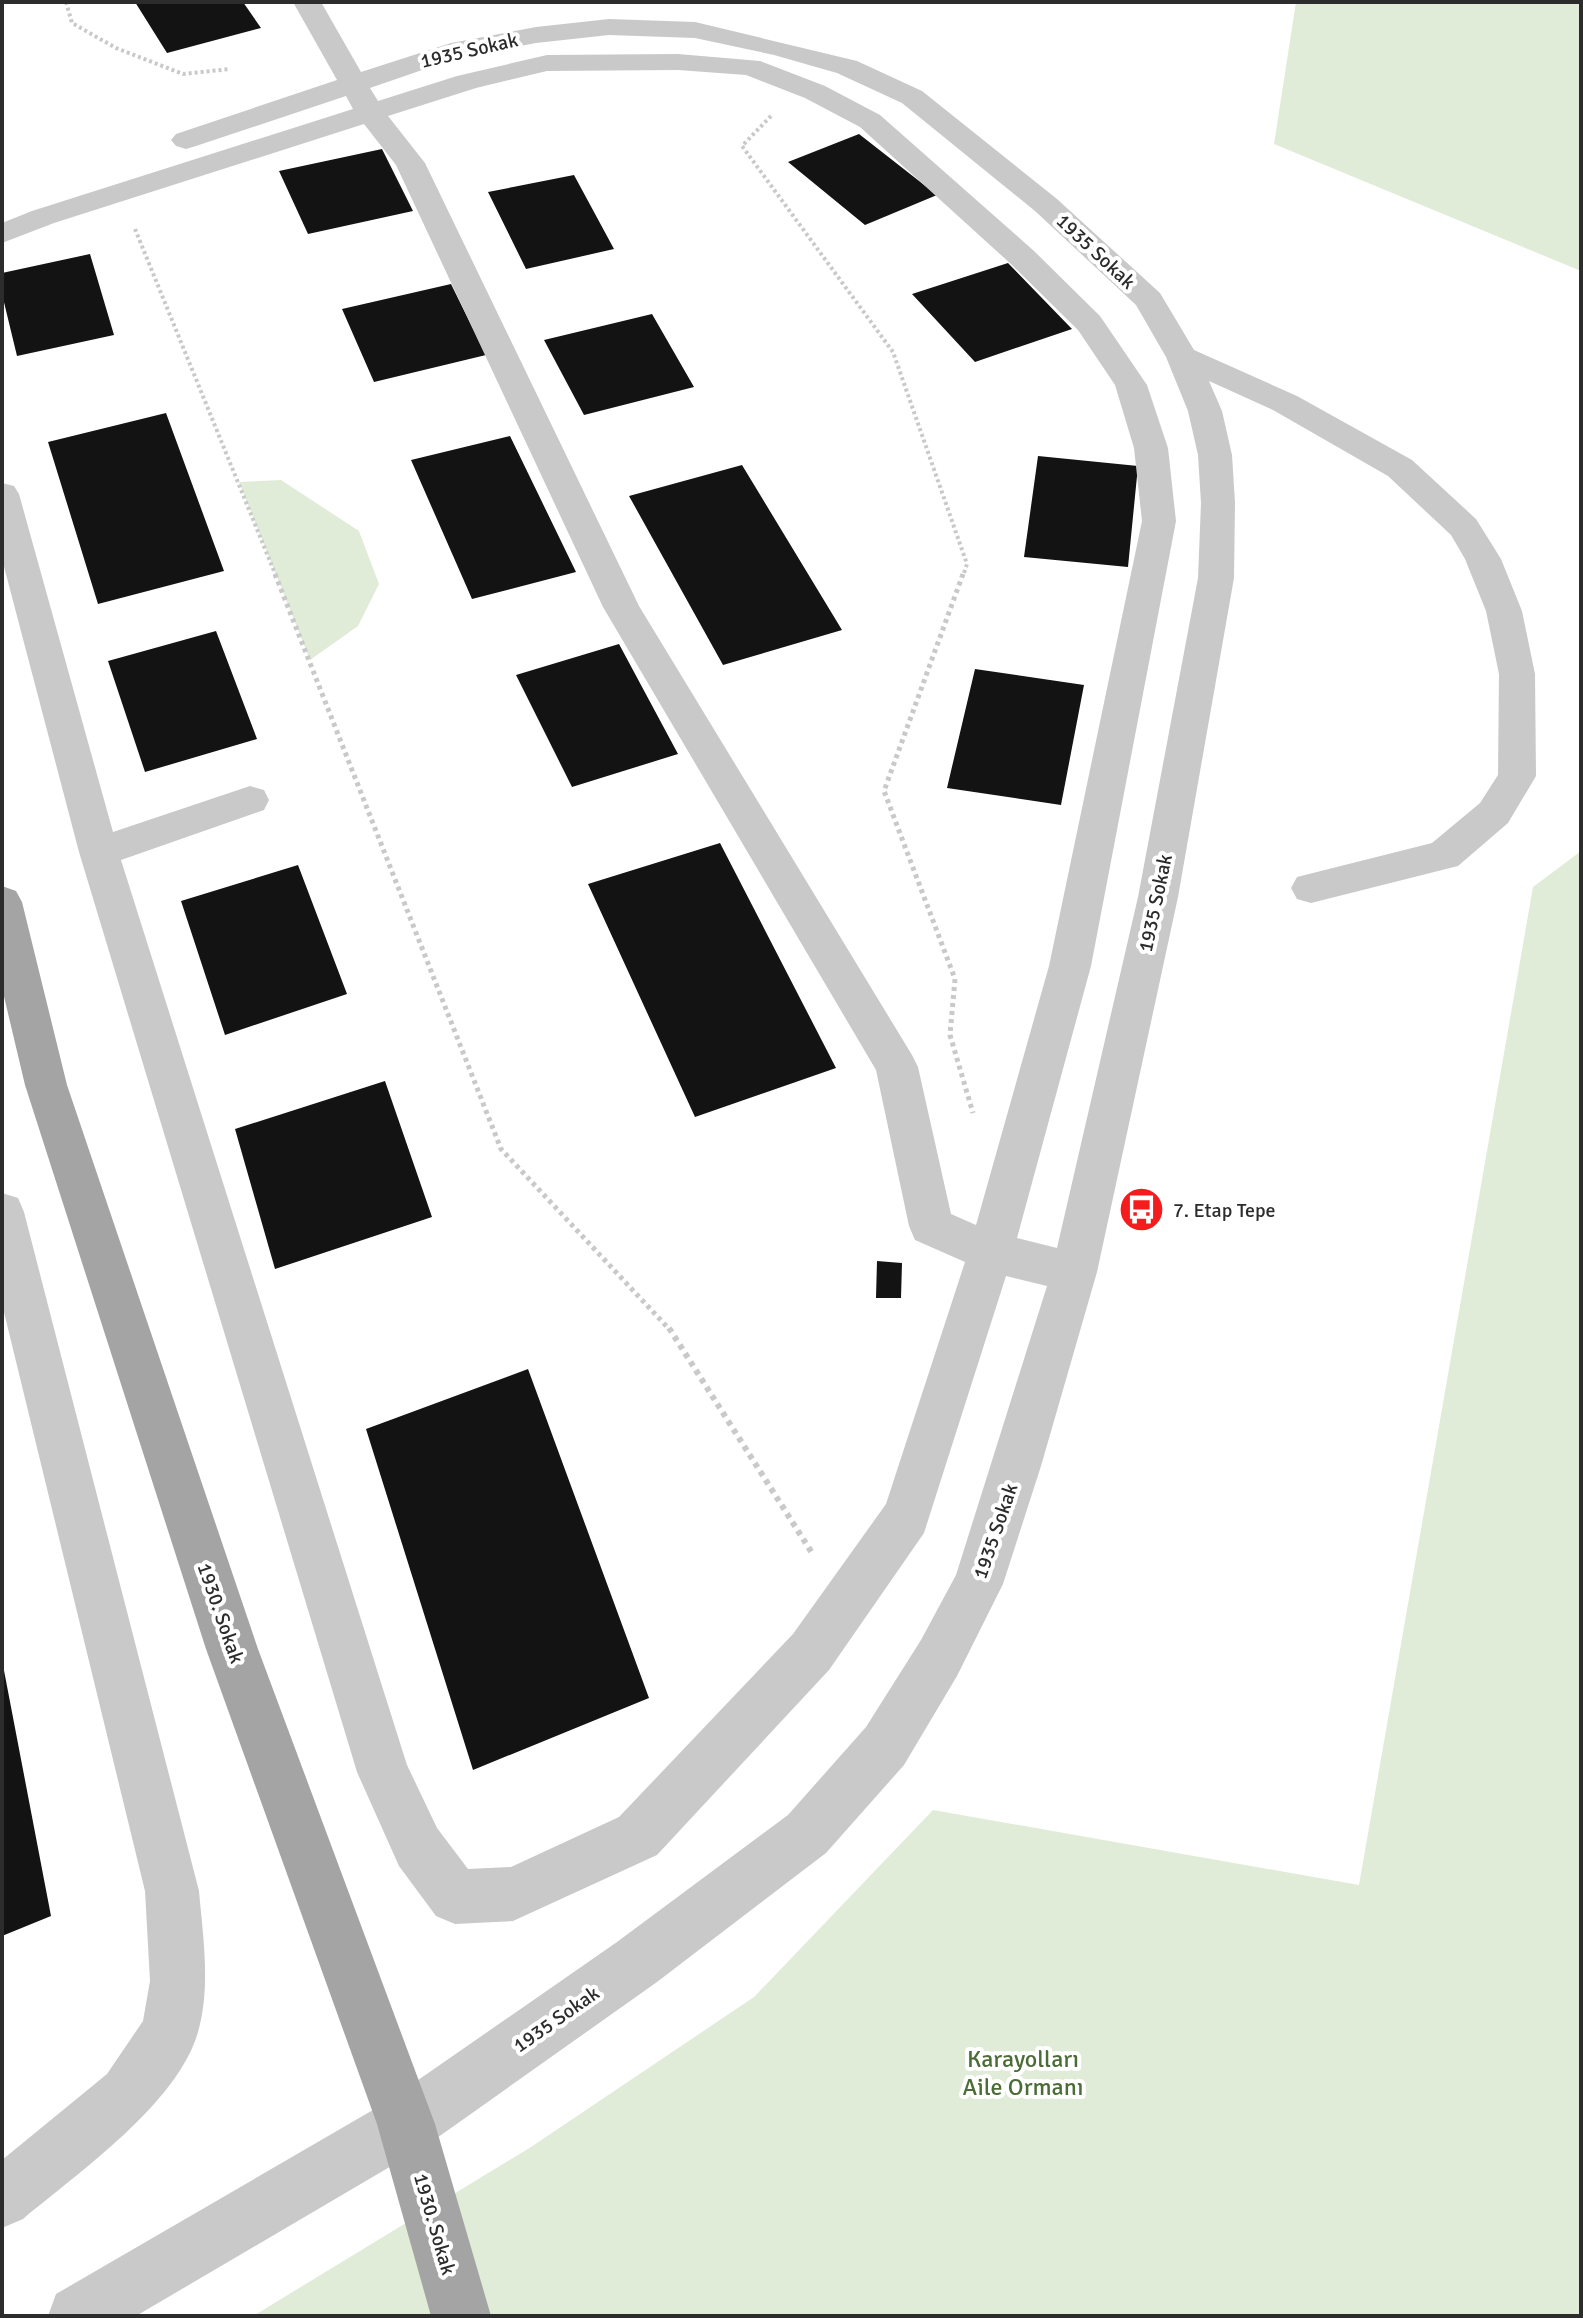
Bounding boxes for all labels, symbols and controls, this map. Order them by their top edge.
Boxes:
street label: 1935 Sokak [418,27,520,74]
street label: 1935 Sokak [1051,208,1141,294]
street label: 1935 Sokak [1133,852,1178,954]
bus stop icon: 7. Etap Tepe [1118,1186,1166,1234]
place label: 7. Etap Tepe [1173,1198,1276,1223]
street label: 1935 Sokak [967,1480,1023,1582]
street label: 1930. Sokak [192,1560,249,1667]
street label: 1935 Sokak [508,1981,604,2058]
park label: Karayolları Aile Ormanı [963,2044,1083,2102]
street label: 1930. Sokak [408,2170,461,2278]

